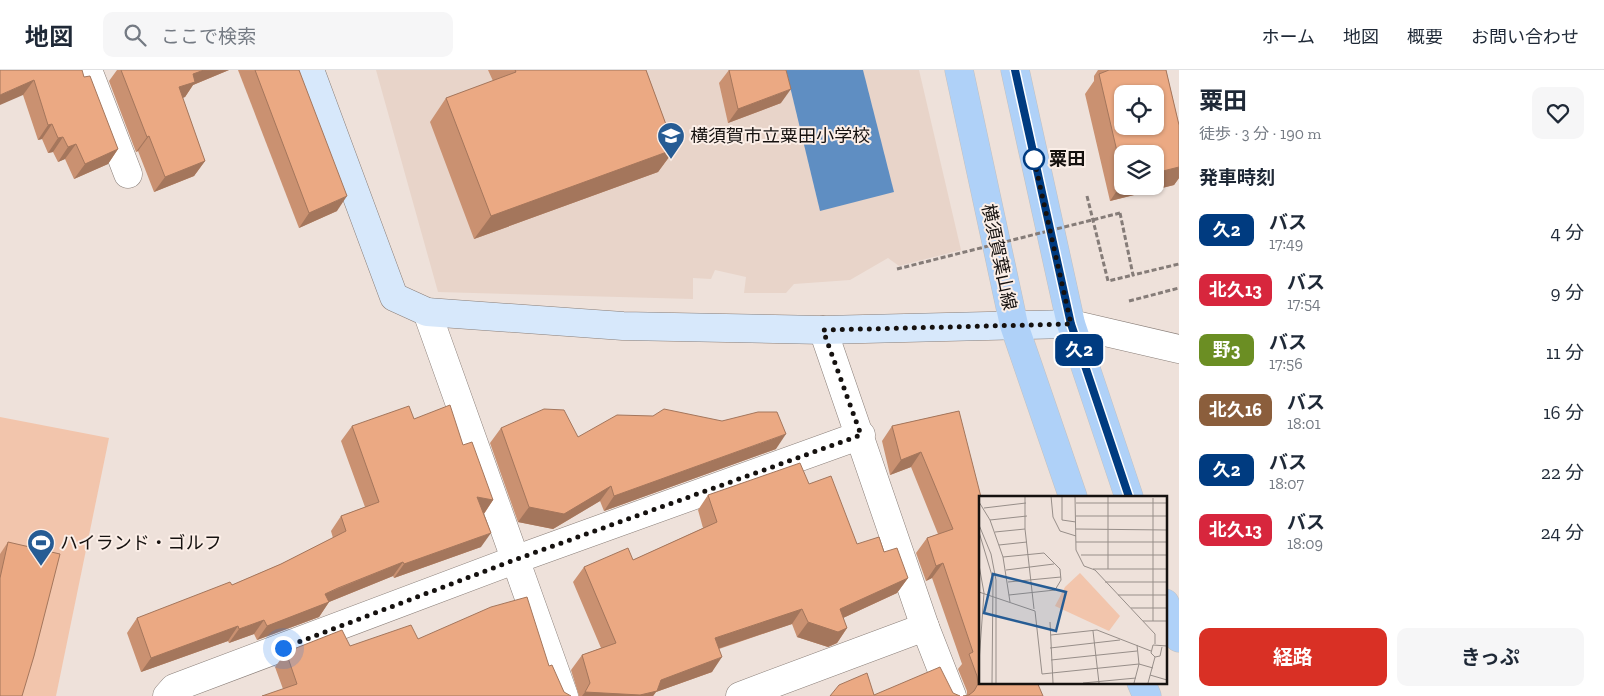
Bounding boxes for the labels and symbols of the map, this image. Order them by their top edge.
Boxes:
school or university icon: 横須賀市立粟田小学校 [656,121,686,160]
place label: 横須賀市立粟田小学校 [690,125,870,147]
marker: 粟田 [1023,148,1045,170]
place label: 粟田 [1049,148,1085,170]
street label: 横須賀葉山線 [977,202,1021,312]
line badge: 久2 [1056,334,1102,366]
inset map [979,496,1166,684]
sports icon: ハイランド・ゴルフ [26,528,56,567]
place label: ハイランド・ゴルフ [60,532,222,554]
your location [271,636,296,661]

